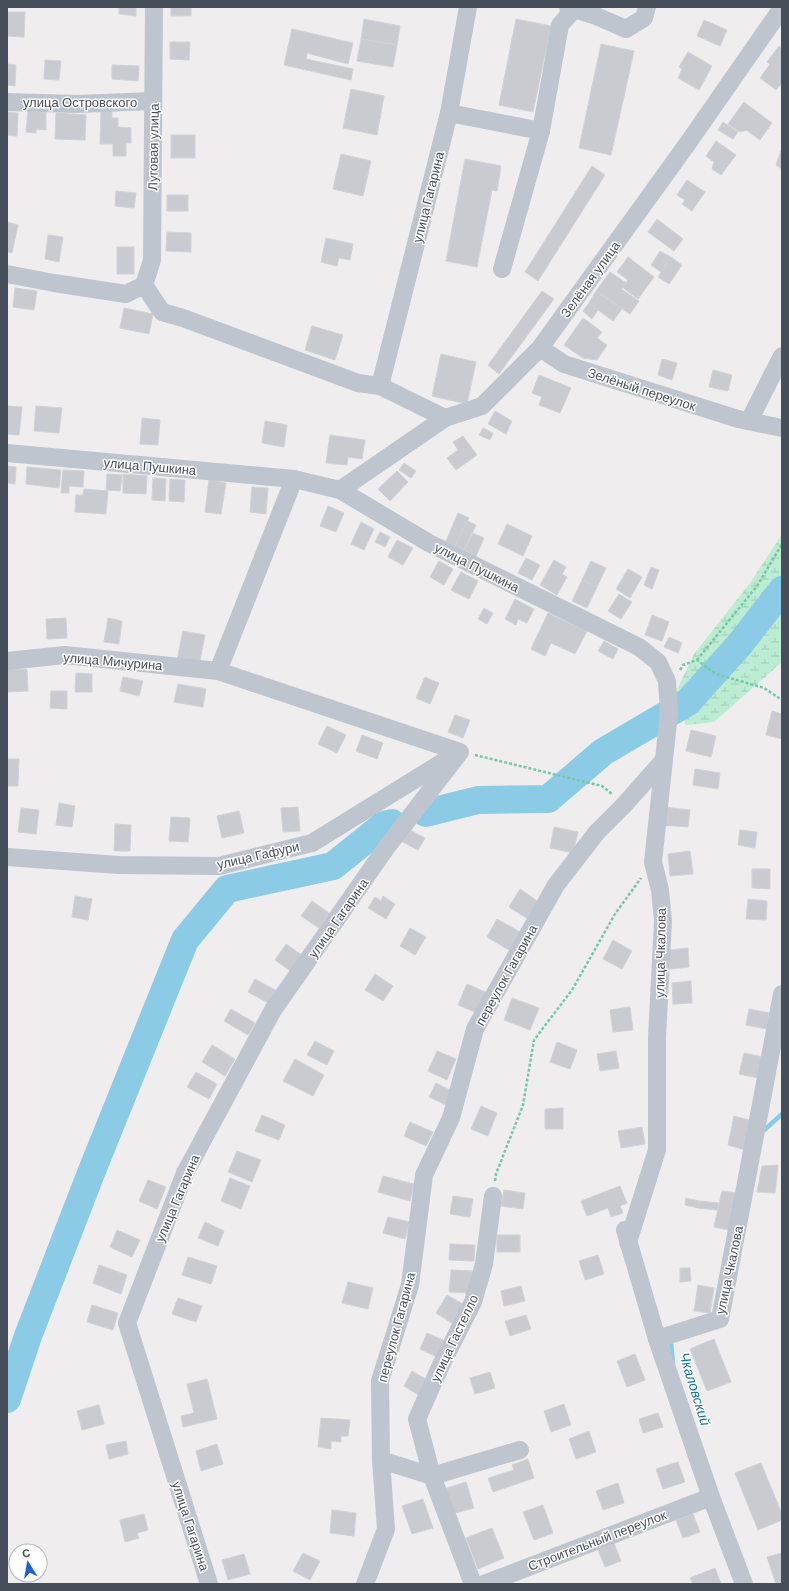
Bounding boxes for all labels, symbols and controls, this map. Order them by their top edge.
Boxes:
street label: улица Островского [23,94,137,111]
street label: Луговая улица [144,103,163,191]
street label: улица Гагарина [409,149,448,244]
street label: Зелёная улица [557,237,624,321]
street label: Зелёный переулок [586,364,698,415]
street label: улица Пушкина [103,454,198,479]
street label: улица Пушкина [432,539,523,596]
street label: улица Мичурина [63,649,164,674]
street label: улица Гафури [215,838,301,873]
street label: улица Гагарина [305,875,373,961]
street label: улица Чкалова [651,907,670,998]
street label: переулок Гагарина [472,921,542,1029]
street label: улица Гагарина [151,1151,204,1244]
street label: улица Чкалова [712,1224,747,1316]
street label: переулок Гагарина [374,1270,420,1384]
street label: улица Гастелло [427,1292,482,1385]
water label: Чкаловский [675,1350,715,1428]
street label: улица Гагарина [168,1479,213,1574]
street label: Строительный переулок [526,1506,669,1575]
north arrow [8,1543,48,1583]
text: С [21,1546,31,1561]

